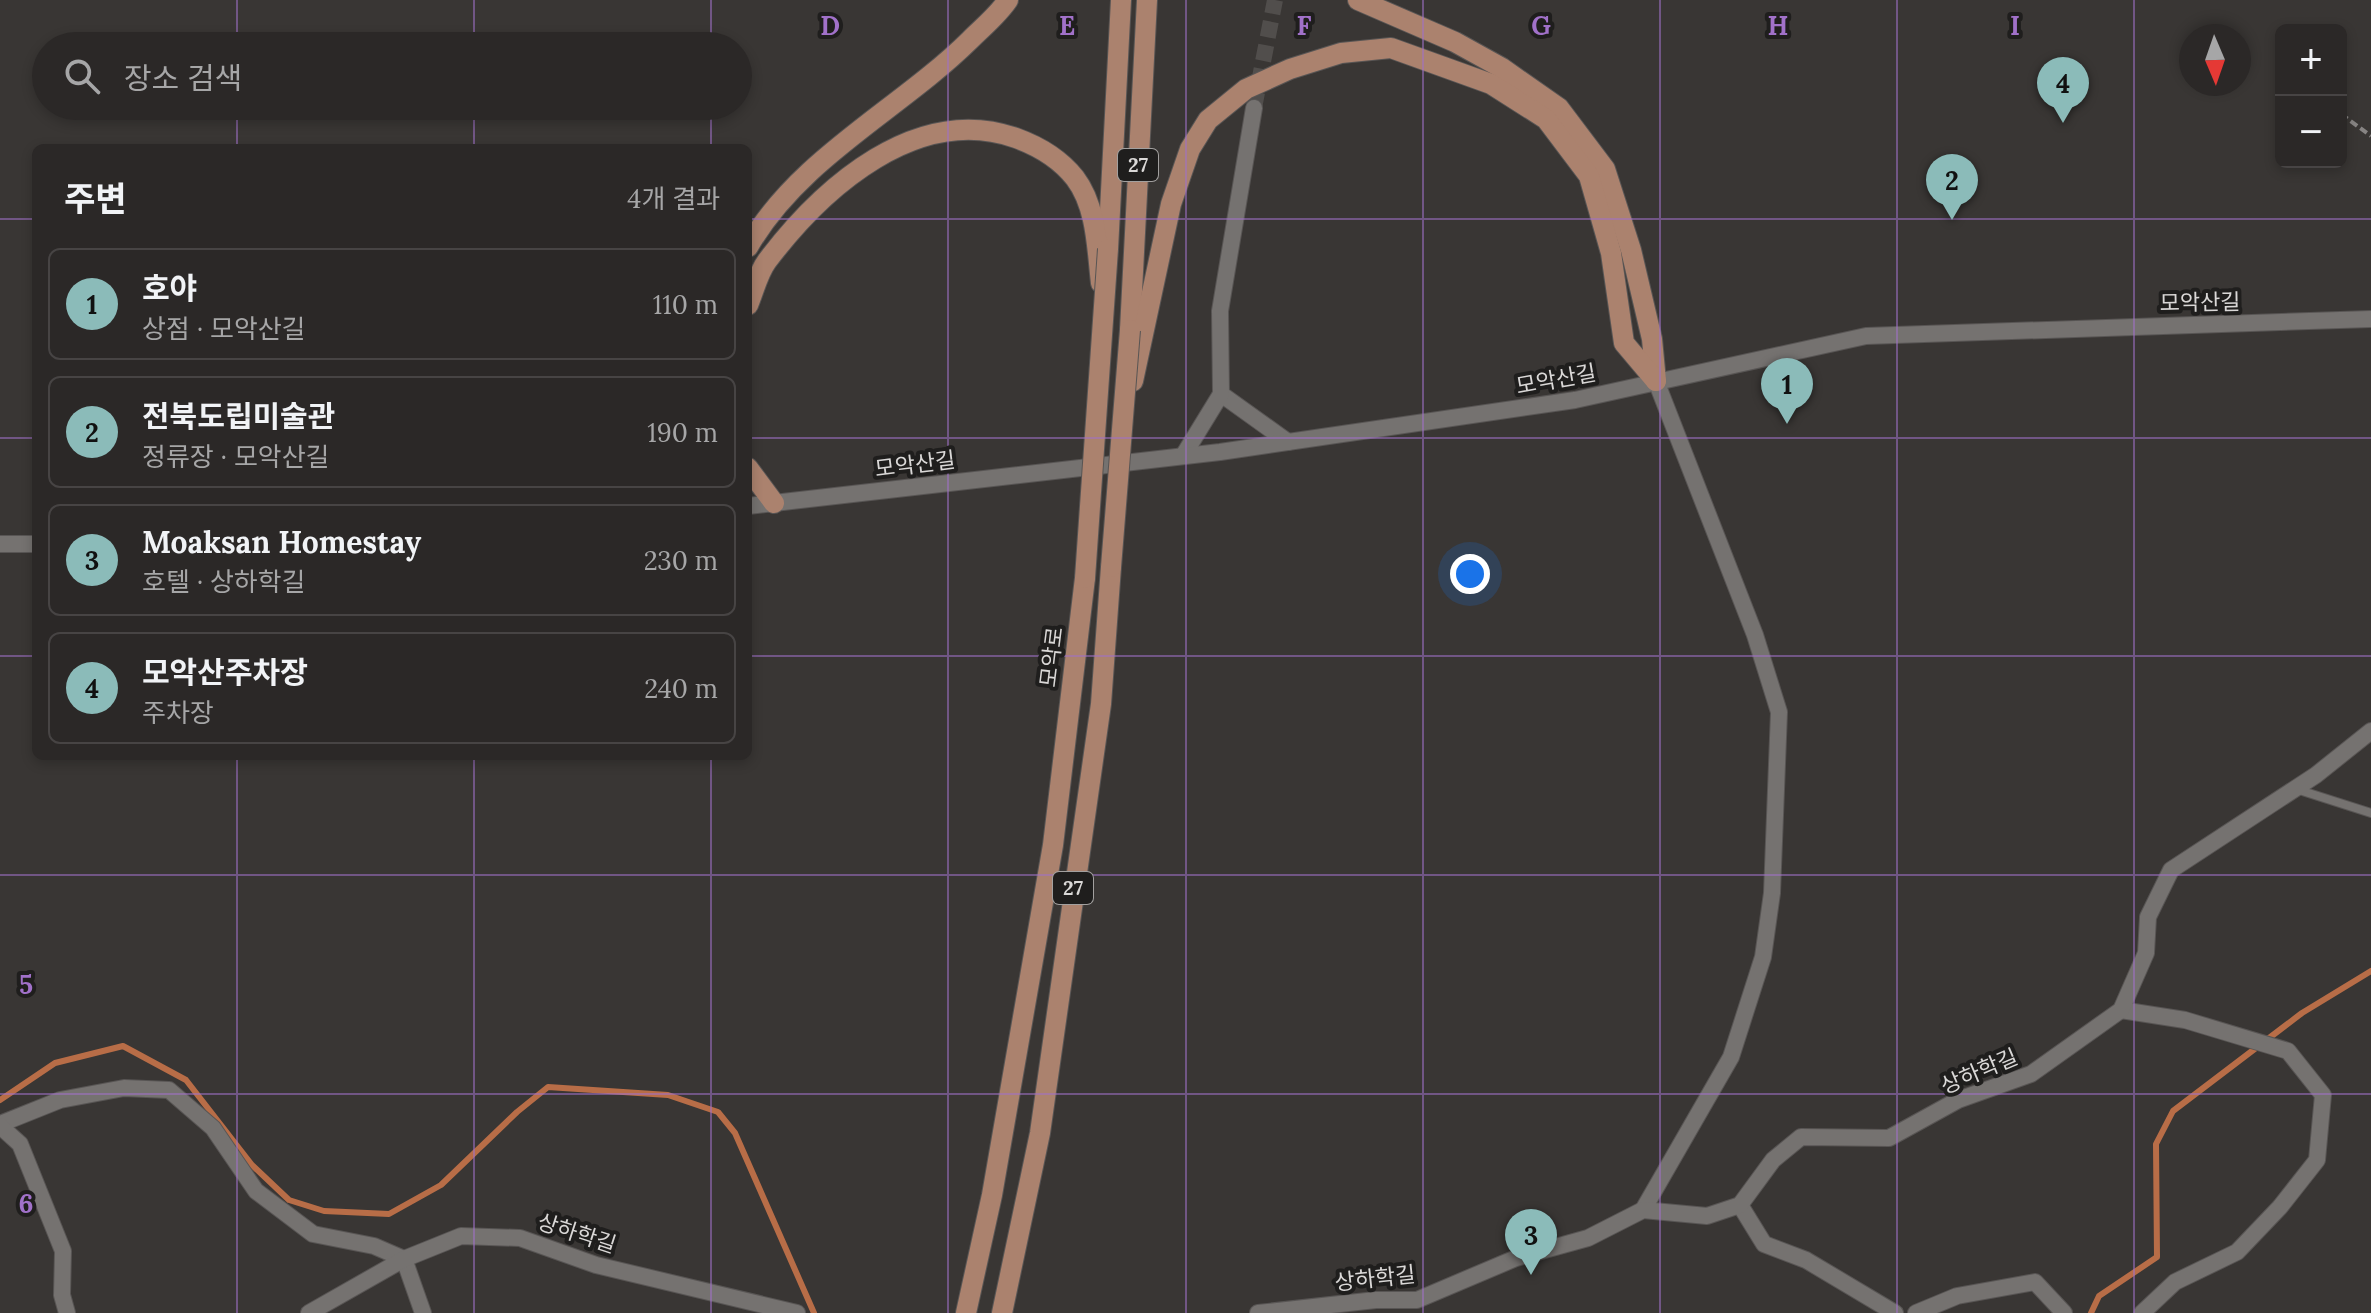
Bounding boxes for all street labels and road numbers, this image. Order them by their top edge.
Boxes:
road number: 27 [1118,149,1158,181]
street label: 모악산길 [2159,287,2241,317]
street label: 모악산길 [1514,358,1598,400]
street label: 모악산길 [873,445,957,483]
street label: 모악로 [1033,625,1069,689]
road number: 27 [1053,872,1093,904]
street label: 상하학길 [1936,1042,2022,1100]
street label: 상하학길 [534,1207,620,1259]
street label: 상하학길 [1333,1260,1417,1296]

